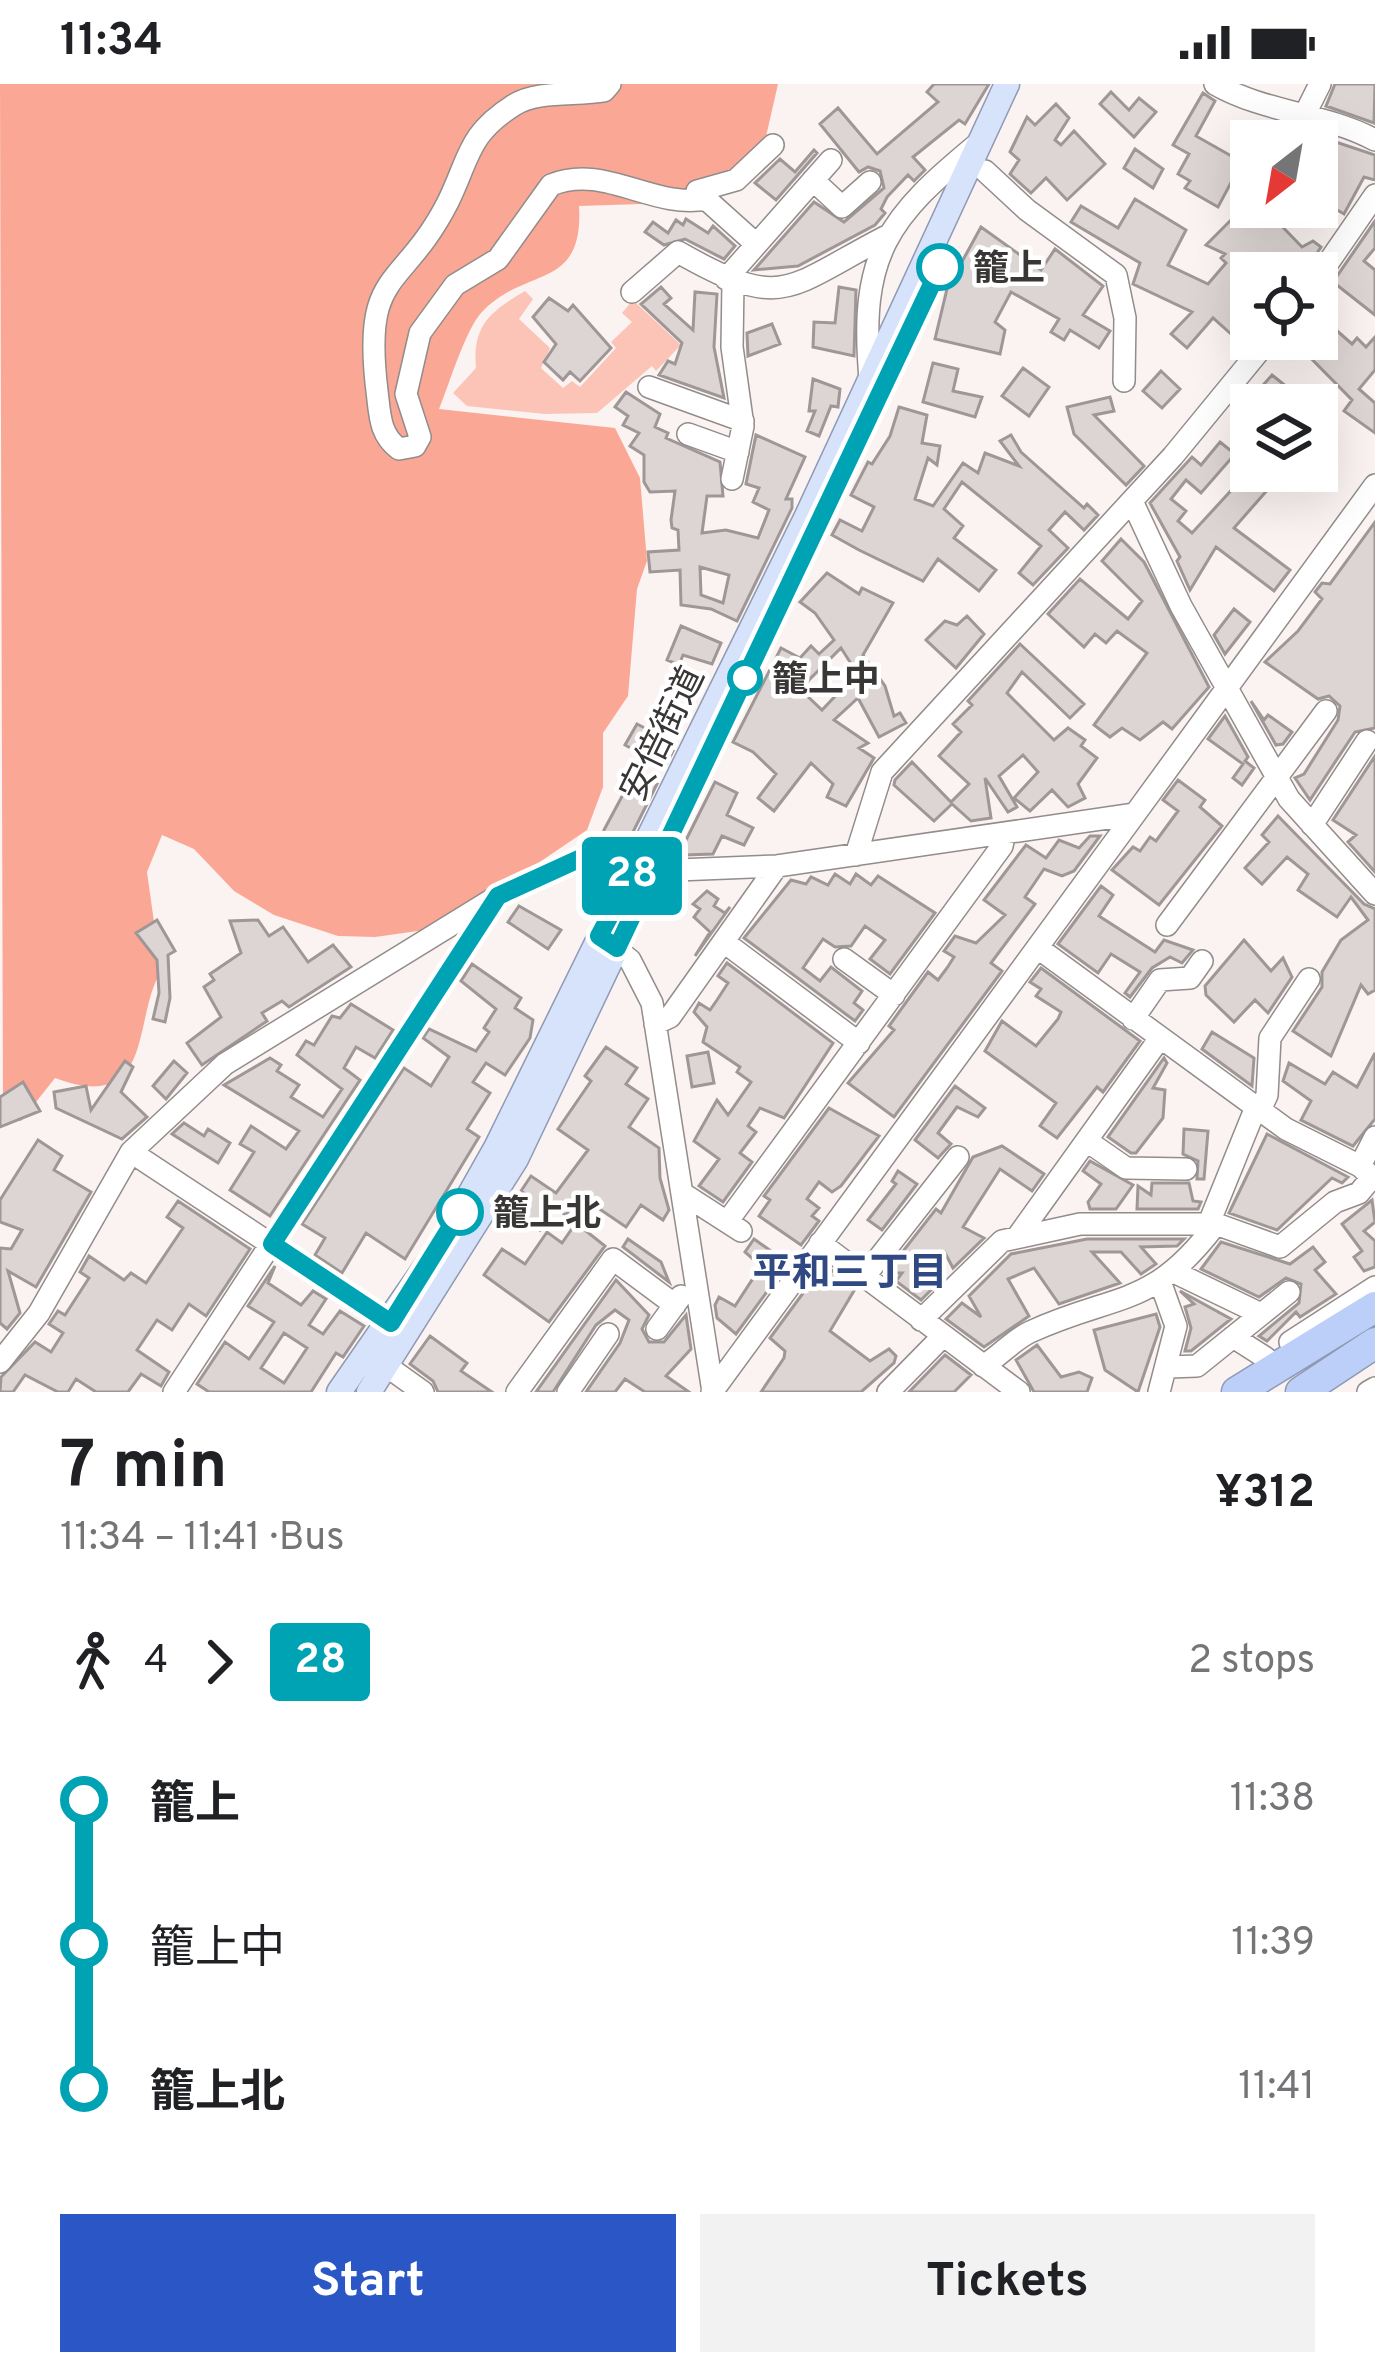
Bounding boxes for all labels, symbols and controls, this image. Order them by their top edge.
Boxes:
text: 11:34 [60,14,163,71]
north arrow [1230,120,1338,228]
map controls [1230,120,1338,492]
marker: 籠上 [918,245,962,289]
place label: 籠上 [973,248,1045,294]
button: locate [1230,252,1338,360]
button: layers [1230,384,1338,492]
place label: 籠上中 [772,659,880,705]
street label: 安倍街道 [612,660,717,810]
marker: 籠上中 [729,662,761,694]
line badge: 28 [578,837,686,915]
text: 28 [606,849,658,902]
marker: 籠上北 [438,1190,482,1234]
place label: 籠上北 [493,1193,601,1239]
district label: 平和三丁目 [752,1251,948,1300]
text: 7 min [60,1428,228,1511]
text: ¥312 [1215,1466,1315,1523]
text: 11:34 – 11:41 · Bus [60,1515,345,1564]
icon: walk [60,1629,126,1695]
icon: forward [186,1629,252,1695]
text: 28 [294,1635,346,1688]
text: 4 [144,1638,168,1687]
text: 2 stops [1188,1638,1315,1687]
text: 11:38 [1230,1776,1315,1825]
text: 籠上 [150,1778,240,1835]
text: 11:39 [1231,1920,1315,1969]
text: 籠上中 [150,1922,285,1979]
text: 11:41 [1238,2064,1315,2113]
text: 籠上北 [150,2066,285,2123]
button: Start [60,2214,676,2352]
button: Tickets [700,2214,1315,2352]

